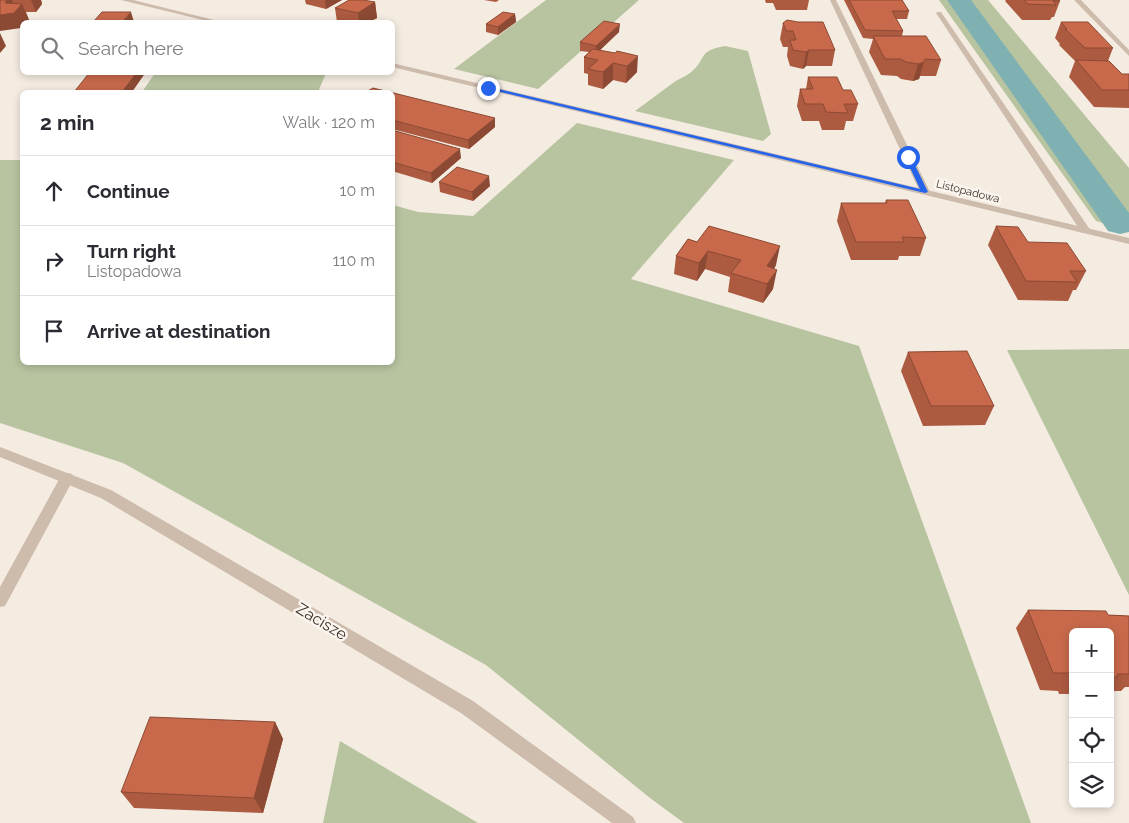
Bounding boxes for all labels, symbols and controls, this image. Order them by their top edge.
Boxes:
search box [20,20,395,75]
icon: search [38,34,66,62]
text: Search here [78,37,184,59]
route end [477,77,500,100]
text: 2 min [40,110,94,135]
text: Walk · 120 m [283,113,375,132]
route start [897,146,920,169]
icon: ahead [40,177,68,205]
street label: Listopadowa [935,177,1001,206]
text: Continue [87,180,170,202]
text: 10 m [340,181,375,200]
text: Turn right [87,240,176,262]
icon: right [40,247,68,275]
text: 110 m [333,251,375,270]
text: Listopadowa [87,262,182,281]
icon: arrive [40,317,68,345]
text: Arrive at destination [87,320,271,342]
street label: Zacisze [293,599,351,644]
map controls [1069,628,1114,808]
button: + [1069,628,1114,673]
button: − [1069,673,1114,718]
button: locate [1069,718,1114,763]
button: layers [1069,763,1114,808]

